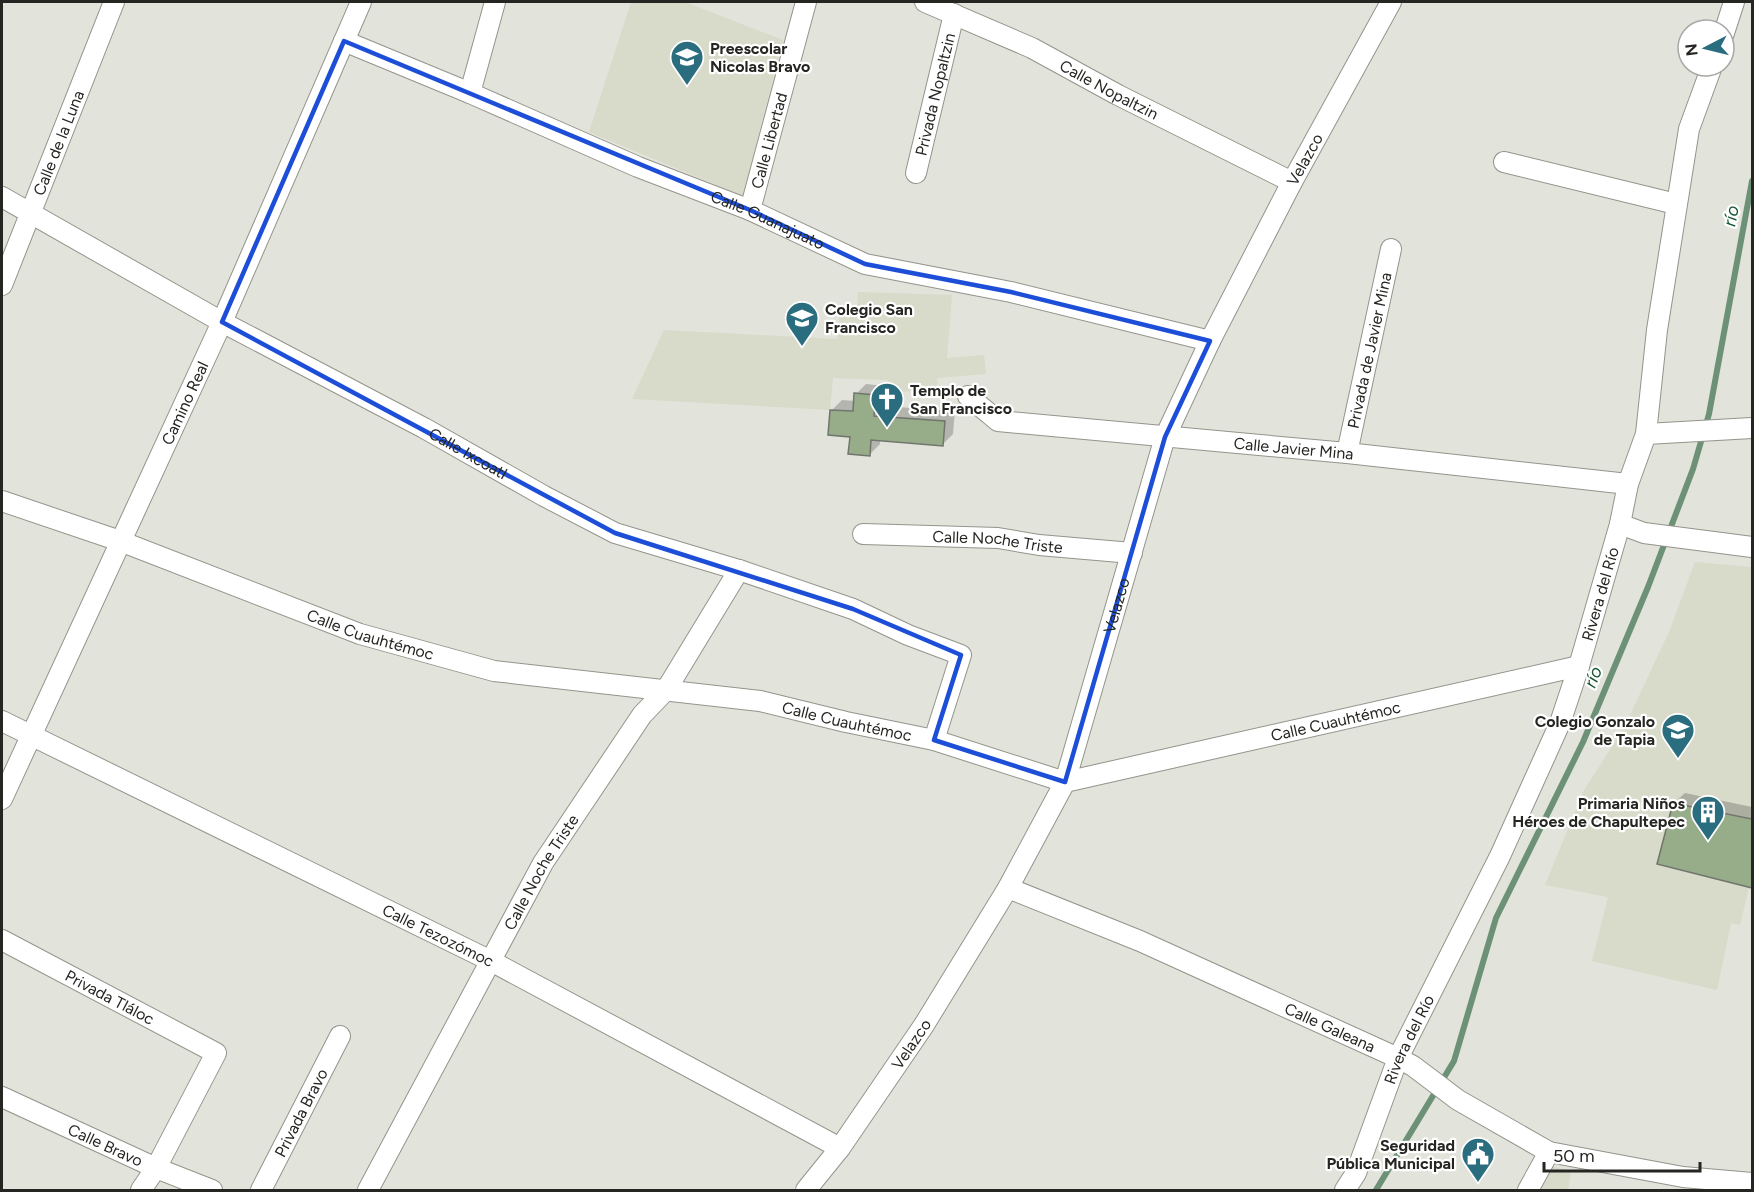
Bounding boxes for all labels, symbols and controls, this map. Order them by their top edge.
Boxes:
north arrow [1676,18,1736,78]
street label: Privada Nopaltzin [911,31,959,158]
school or university icon: Preescolar Nicolas Bravo [669,39,705,86]
place label: Preescolar Nicolas Bravo [710,39,810,76]
text: N [1681,42,1702,57]
street label: Calle Nopaltzin [1056,56,1161,124]
street label: Calle de la Luna [29,88,88,198]
street label: Calle Libertad [747,90,791,191]
street label: Velazco [1283,130,1327,189]
street label: Calle Guanajuato [708,187,828,254]
water label: río [1718,204,1744,228]
street label: Privada de Javier Mina [1344,271,1396,430]
school or university icon: Colegio San Francisco [784,300,820,347]
place label: Colegio San Francisco [825,300,913,337]
street label: Camino Real [158,359,212,448]
church icon: Templo de San Francisco [869,381,905,428]
place label: Templo de San Francisco [910,381,1012,418]
street label: Calle Ixcoatl [425,424,511,483]
street label: Calle Javier Mina [1233,434,1355,464]
street label: Calle Noche Triste [932,527,1064,557]
street label: Rivera del Río [1578,545,1623,643]
street label: Velazco [1100,576,1134,635]
street label: Calle Cuauhtémoc [304,605,436,664]
water label: río [1579,663,1607,691]
street label: Calle Cuauhtémoc [780,698,914,745]
street label: Calle Cuauhtémoc [1269,698,1403,745]
place label: Colegio Gonzalo de Tapia [1535,712,1655,749]
school or university icon: Colegio Gonzalo de Tapia [1660,712,1696,759]
place label: Primaria Niños Héroes de Chapultepec [1512,794,1686,831]
building icon: Primaria Niños Héroes de Chapultepec [1690,794,1726,841]
street label: Calle Noche Triste [500,811,583,933]
street label: Calle Tezozómoc [379,900,497,971]
street label: Privada Tláloc [62,966,158,1029]
street label: Rivera del Río [1380,992,1438,1087]
street label: Calle Galeana [1282,999,1378,1056]
street label: Velazco [888,1016,935,1073]
street label: Privada Bravo [271,1065,332,1160]
street label: Calle Bravo [65,1120,146,1171]
scale bar [1544,1135,1700,1173]
place label: Seguridad Pública Municipal [1326,1136,1455,1173]
public building icon: Seguridad Pública Municipal [1460,1136,1496,1183]
text: 50 m [1553,1145,1595,1167]

